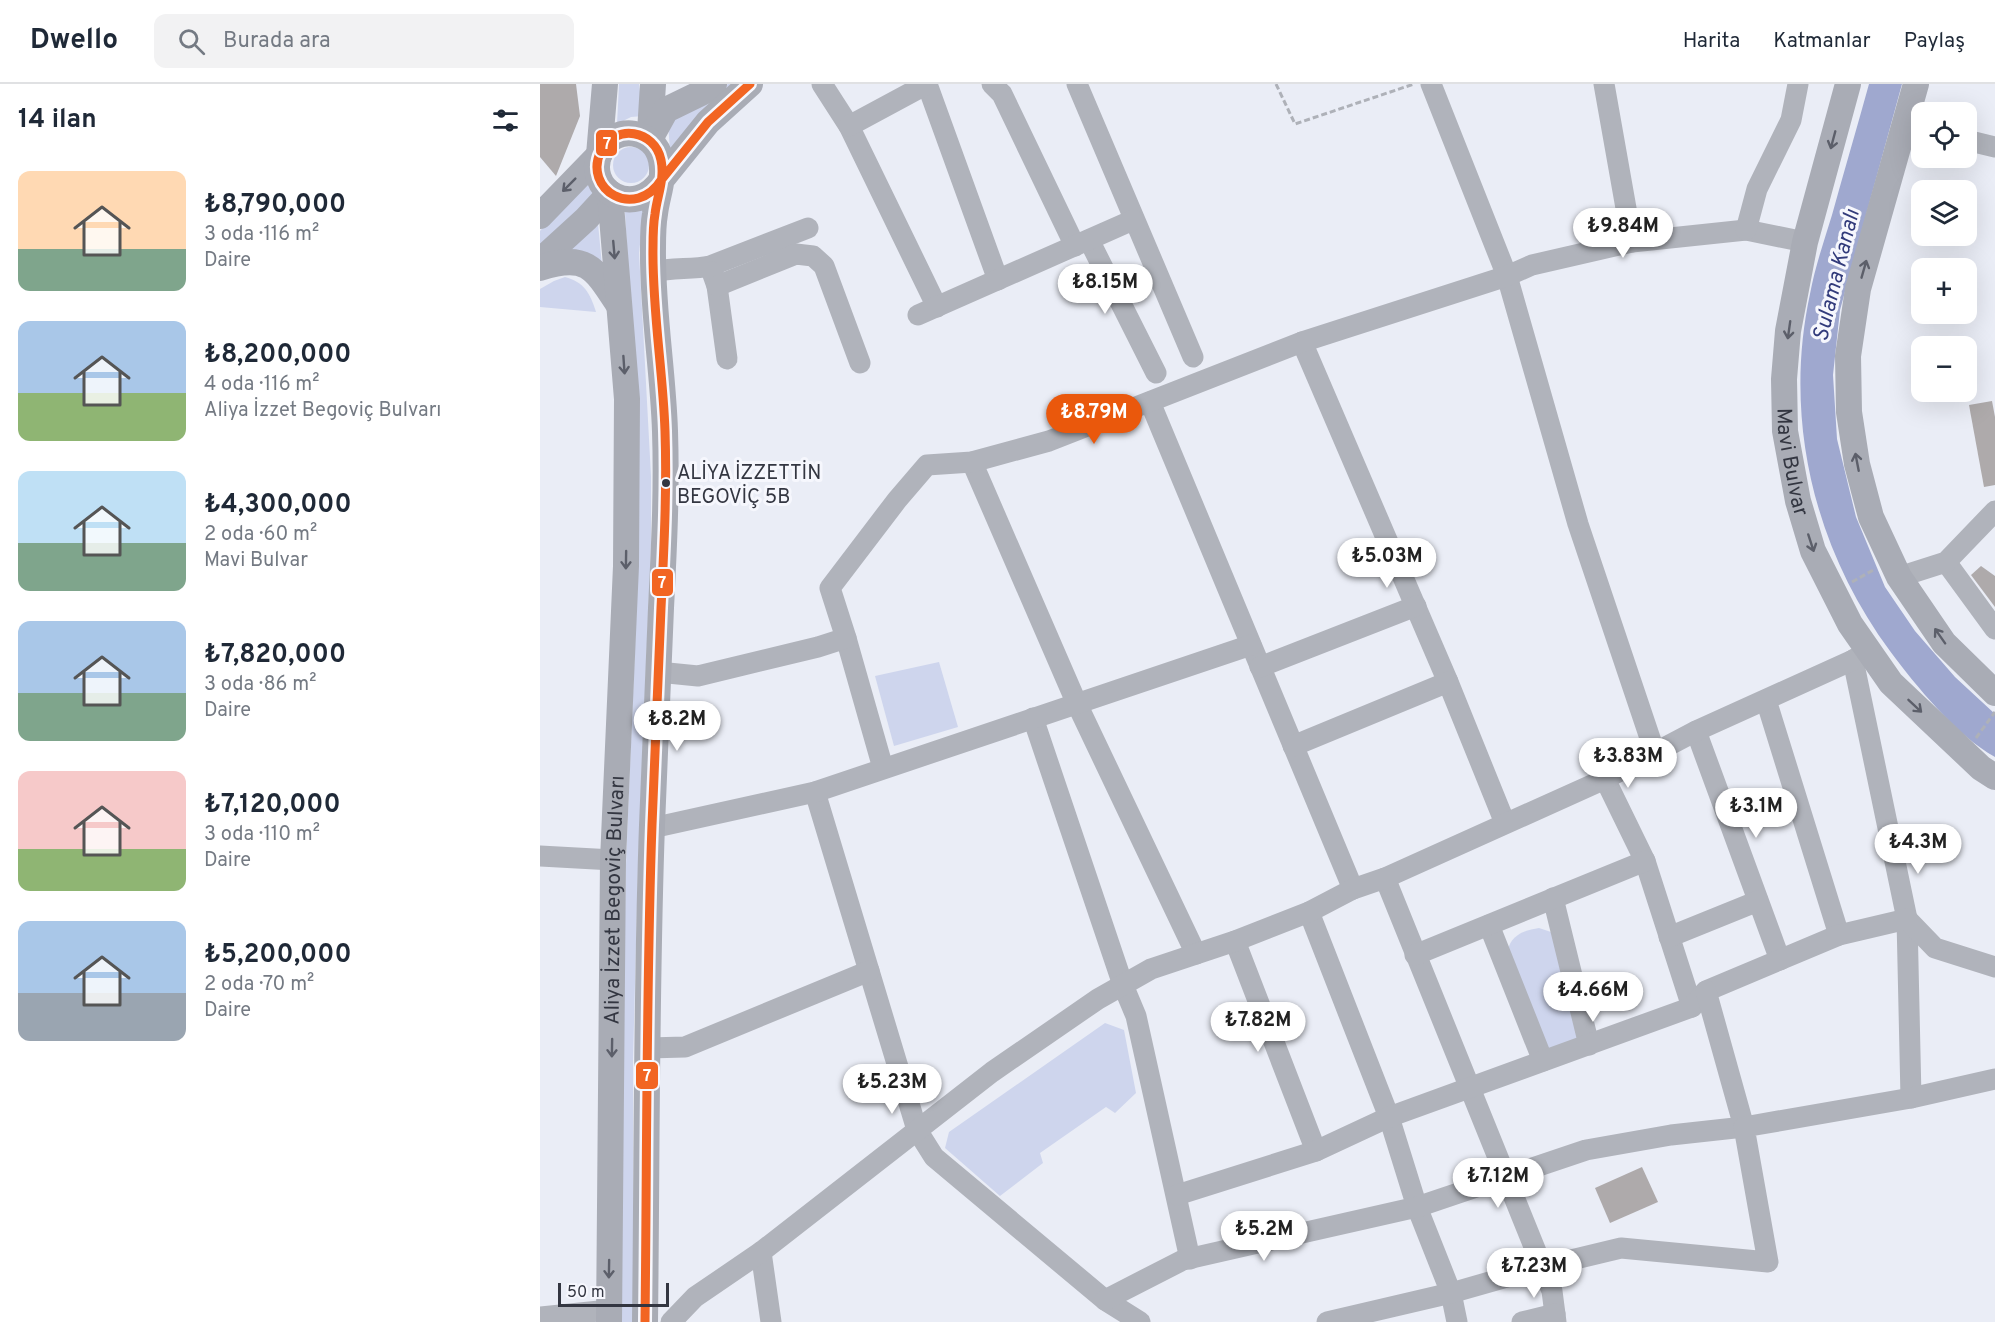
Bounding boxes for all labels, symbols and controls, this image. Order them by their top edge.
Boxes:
search box [154,14,574,68]
text: Dwello [30,23,118,59]
icon: search [175,25,208,58]
text: Burada ara [223,28,331,55]
text: Harita [1683,28,1740,55]
text: Katmanlar [1773,28,1871,55]
text: Paylaş [1904,28,1965,55]
map controls [1911,102,1977,402]
button: locate [1911,102,1977,168]
text: 14 ilan [18,104,97,137]
icon: filters [489,104,522,137]
line badge: 7 [595,129,618,157]
one-way arrow [1826,131,1838,150]
text: 7 [603,135,611,155]
one-way arrow [562,177,576,192]
button: layers [1911,180,1977,246]
text: ₺8,790,000 [204,189,346,222]
icon: home [66,195,138,267]
water label: Sulama Kanalı [1808,206,1867,344]
pin: ₺9.84M [1574,208,1672,259]
text: ₺9.84M [1587,214,1659,240]
text: 3 oda · 116 m² [204,222,319,248]
one-way arrow [609,239,620,259]
text: Daire [204,248,251,274]
button: + [1911,258,1977,324]
one-way arrow [1859,260,1870,279]
pin: ₺8.15M [1056,264,1154,315]
text: ₺8.15M [1072,270,1138,296]
one-way arrow [1783,320,1794,340]
button: − [1911,336,1977,402]
text: ₺8,200,000 [204,339,351,372]
icon: home [66,345,138,417]
one-way arrow [619,354,630,374]
text: 4 oda · 116 m² [204,372,320,398]
pin: ₺8.79M [1045,394,1143,445]
text: Aliya İzzet Begoviç Bulvarı [204,398,441,424]
text: ₺8.79M [1060,400,1128,426]
street label: Mavi Bulvar [1770,408,1814,520]
one-way arrow [1851,452,1862,472]
place label: ALİYA İZZETTİN BEGOVİÇ 5B [677,460,821,511]
marker: ALİYA İZZETTİN BEGOVİÇ 5B [660,477,672,489]
text: ₺4,300,000 [204,489,352,522]
icon: home [66,495,138,567]
text: 2 oda · 60 m² [204,522,317,548]
one-way arrow [1806,533,1817,552]
pin: ₺5.03M [1338,538,1436,589]
text: ₺5.03M [1351,544,1423,570]
text: Mavi Bulvar [204,548,308,574]
one-way arrow [620,549,632,569]
line badge: 7 [651,568,674,597]
text: 7 [658,574,666,594]
one-way arrow [1934,628,1946,644]
text: ₺7,820,000 [204,639,346,672]
icon: home [66,645,138,717]
text: 3 oda · 86 m² [204,672,316,698]
text: Daire [204,698,251,724]
one-way arrow [1907,698,1922,713]
pin: ₺8.2M [635,701,719,752]
text: ₺8.2M [648,707,706,733]
pin: ₺3.83M [1579,738,1677,789]
text: ₺3.83M [1593,744,1663,770]
street label: Aliya İzzet Begoviç Bulvarı [600,775,632,1025]
pin: ₺3.1M [1714,788,1798,839]
text: ₺7,120,000 [204,789,341,822]
text: ₺3.1M [1729,794,1783,820]
icon: home [66,795,138,867]
text: 3 oda · 110 m² [204,822,320,848]
pin: ₺4.3M [1876,824,1960,875]
text: ₺4.3M [1889,830,1947,856]
text: Daire [204,848,251,874]
text: ₺5,200,000 [204,939,352,972]
icon: home [66,945,138,1017]
text: 2 oda · 70 m² [204,972,314,998]
pin: ₺4.66M [1544,972,1642,1023]
text: ₺4.66M [1557,978,1629,1004]
text: Daire [204,998,251,1024]
pin: ₺7.82M [1209,1002,1307,1053]
text: ₺7.82M [1225,1008,1291,1034]
one-way arrow [606,1038,618,1058]
line badge: 7 [635,1061,659,1090]
pin: ₺5.23M [843,1064,941,1115]
text: 7 [643,1067,651,1087]
text: ₺5.23M [857,1070,927,1096]
pin: ₺7.12M [1449,1158,1547,1209]
text: ₺7.12M [1467,1164,1529,1190]
pin: ₺5.2M [1222,1211,1306,1262]
text: ₺5.2M [1235,1217,1293,1243]
pin: ₺7.23M [1485,1248,1583,1299]
text: ₺7.23M [1501,1254,1567,1280]
one-way arrow [603,1259,615,1279]
scale bar [558,1280,669,1308]
text: 50 m [567,1283,605,1303]

